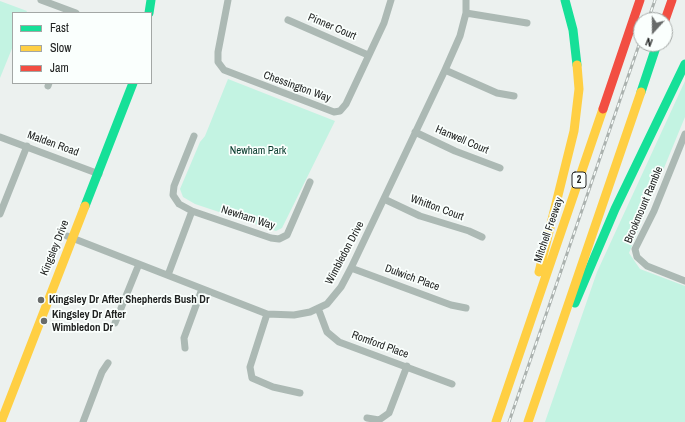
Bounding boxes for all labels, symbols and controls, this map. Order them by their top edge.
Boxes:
street label: Pinner Court [306,11,358,43]
legend [12,12,152,84]
north arrow [633,12,673,52]
text: Fast [50,20,69,36]
text: N [644,35,655,50]
text: Slow [50,40,71,56]
text: Jam [50,60,69,76]
street label: Chessington Way [261,69,333,105]
street label: Hanwell Court [433,123,491,157]
street label: Malden Road [26,129,80,159]
park label: Newham Park [230,144,286,158]
street label: Brookmount Ramble [622,165,666,245]
road number: 2 [572,172,586,188]
street label: Whitton Court [409,192,465,224]
street label: Mitchell Freeway [532,196,566,264]
street label: Newham Way [219,203,277,233]
street label: Kingsley Drive [38,218,72,278]
street label: Wimbledon Drive [323,219,367,287]
street label: Dulwich Place [383,262,441,294]
place label: Kingsley Dr After Shepherds Bush Dr [49,293,209,307]
marker: Kingsley Dr After Shepherds Bush Dr [36,295,46,305]
place label: Kingsley Dr After Wimbledon Dr [52,308,126,334]
marker: Kingsley Dr After Wimbledon Dr [39,316,49,326]
street label: Romford Place [350,329,410,361]

